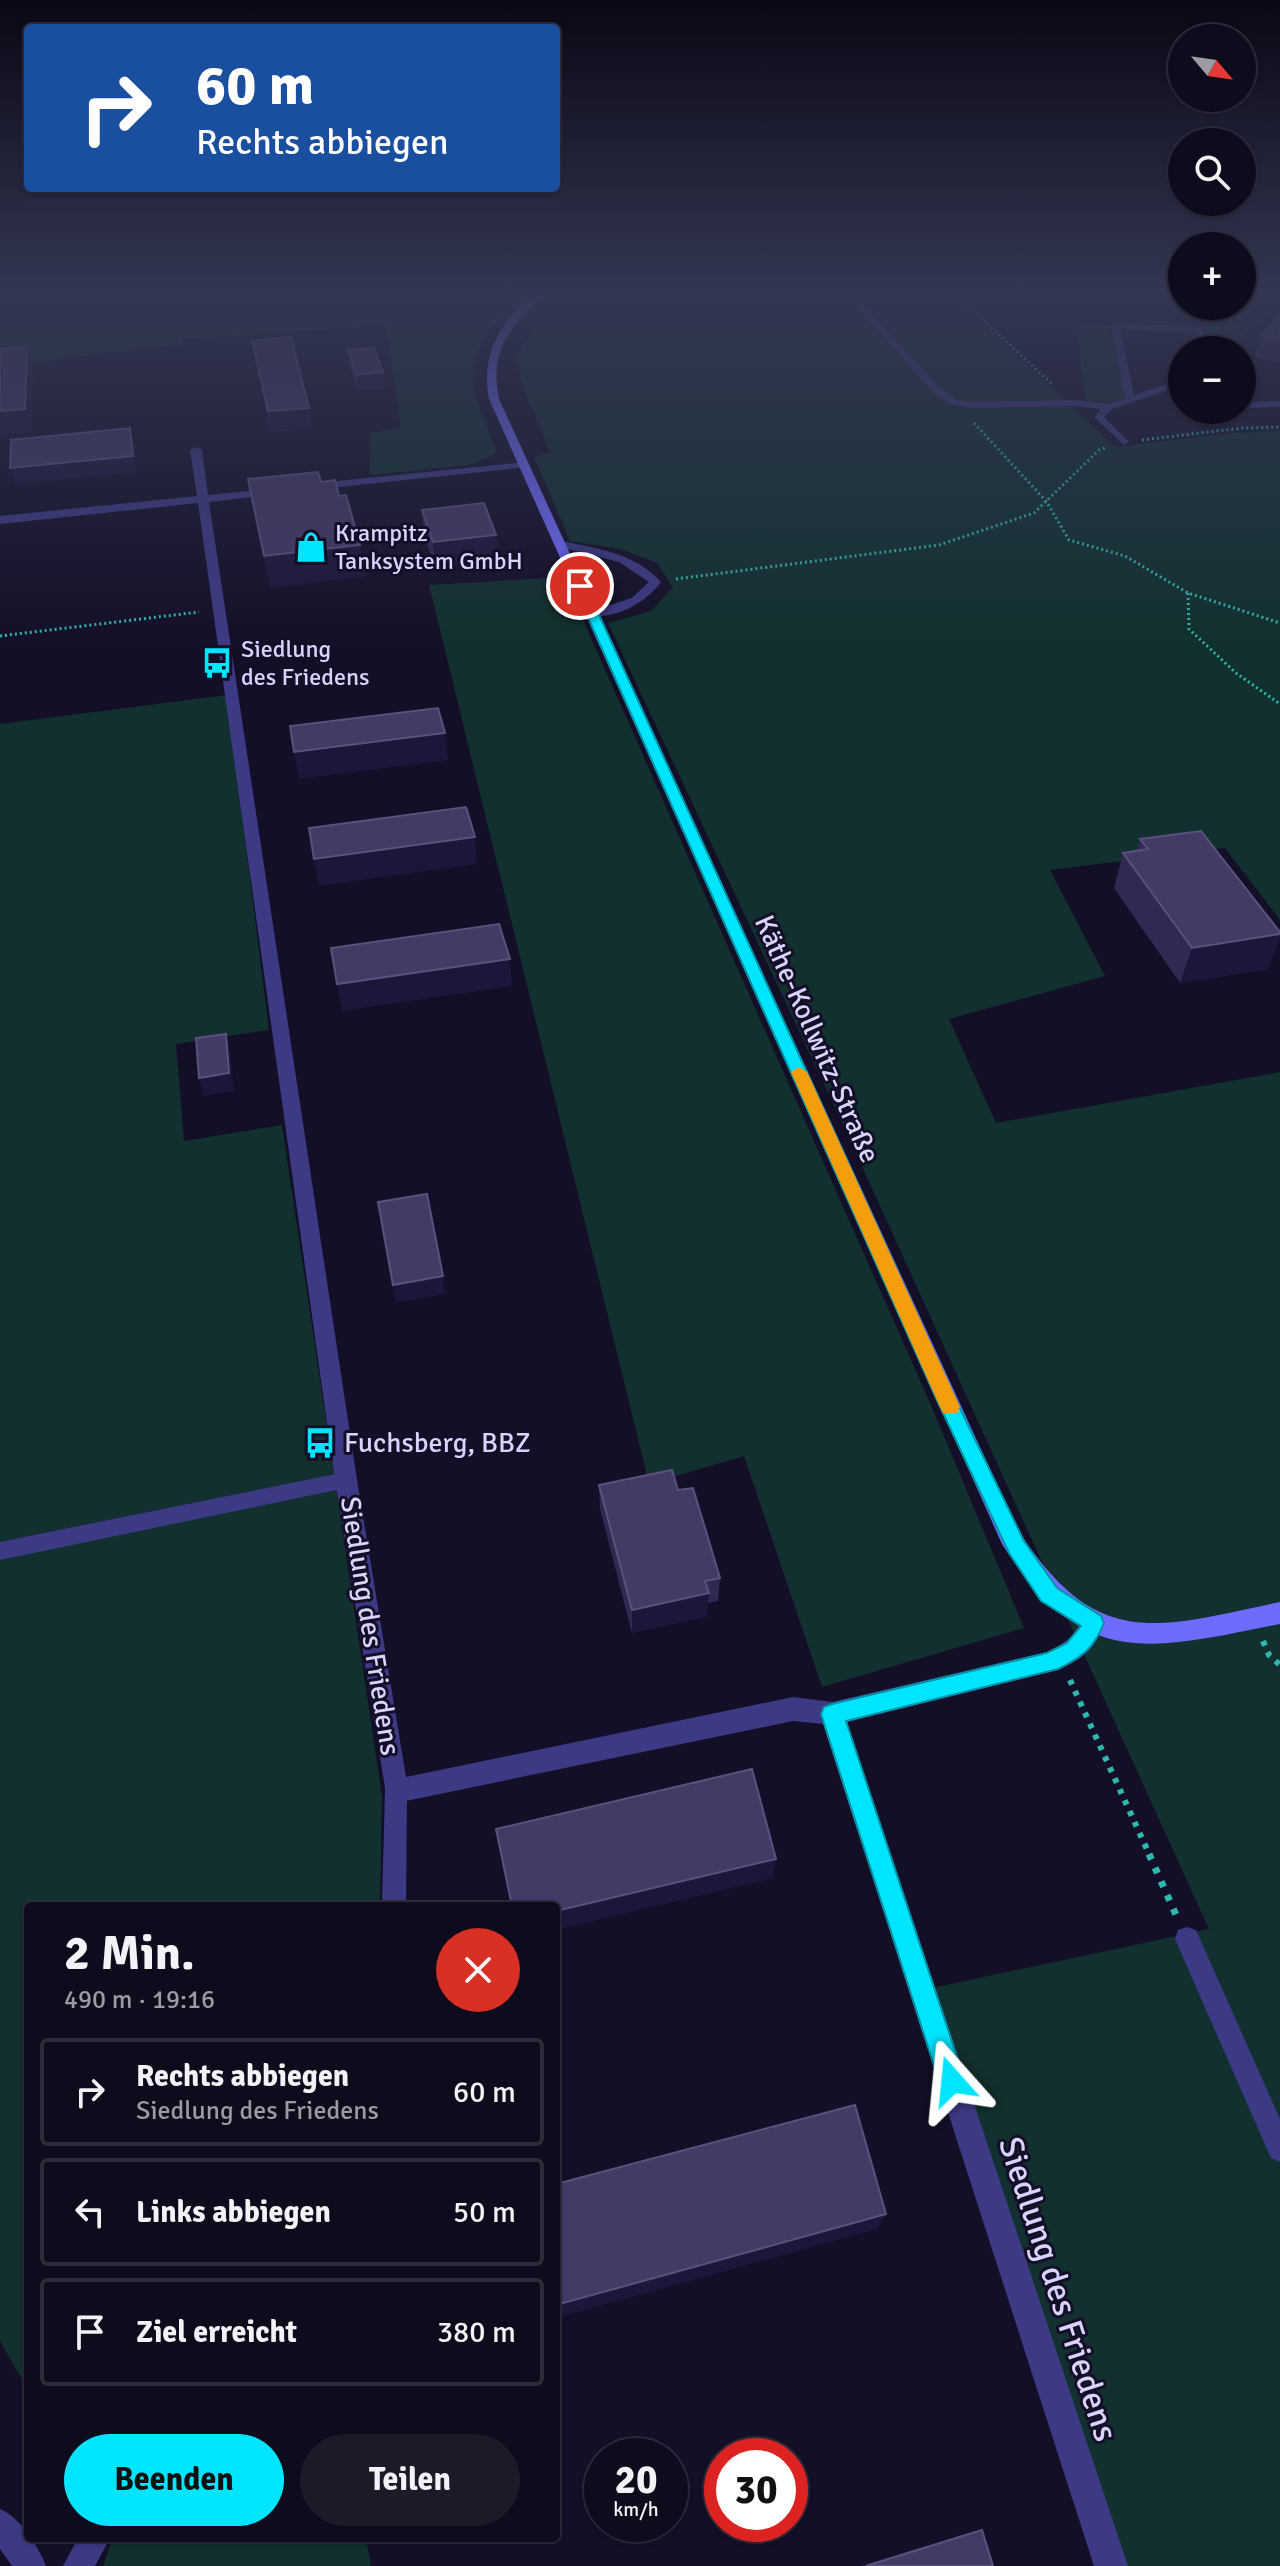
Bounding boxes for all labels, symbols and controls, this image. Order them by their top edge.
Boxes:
north arrow [1168,24,1256,112]
map controls [1168,24,1256,424]
text: 60 m [196,51,314,120]
icon: right [64,56,168,160]
text: Rechts abbiegen [196,120,449,165]
button: search [1168,128,1256,216]
button: + [1168,232,1256,320]
button: − [1168,336,1256,424]
place label: Krampitz Tanksystem GmbH [335,518,523,576]
shop icon: Krampitz Tanksystem GmbH [294,530,328,564]
pin [546,552,614,620]
icon: arrive [558,564,602,608]
place label: Siedlung des Friedens [241,634,370,692]
bus stop icon: Siedlung des Friedens [200,646,234,680]
street label: Käthe-Kollwitz-Straße [747,910,887,1168]
bus stop icon: Fuchsberg, BBZ [303,1426,337,1460]
place label: Fuchsberg, BBZ [344,1426,531,1460]
street label: Siedlung des Friedens [333,1494,407,1758]
text: 2 Min. [64,1924,195,1983]
button: close [436,1928,520,2012]
text: 490 m · 19:16 [64,1984,215,2016]
position arrow [910,2039,994,2123]
text: Rechts abbiegen [136,2058,349,2095]
icon: right [68,2070,112,2114]
text: 60 m [453,2074,516,2111]
text: Siedlung des Friedens [136,2095,379,2127]
street label: Siedlung des Friedens [989,2132,1127,2446]
icon: left [68,2190,112,2234]
text: Links abbiegen [136,2194,331,2231]
text: 50 m [453,2194,516,2231]
icon: arrive [68,2310,112,2354]
text: Ziel erreicht [136,2314,297,2351]
text: 380 m [437,2314,516,2351]
button: Beenden [64,2434,284,2526]
button: Teilen [300,2434,520,2526]
speed limit sign: 30 [704,2438,808,2542]
text: 20 [614,2455,658,2505]
text: km/h [613,2497,659,2522]

